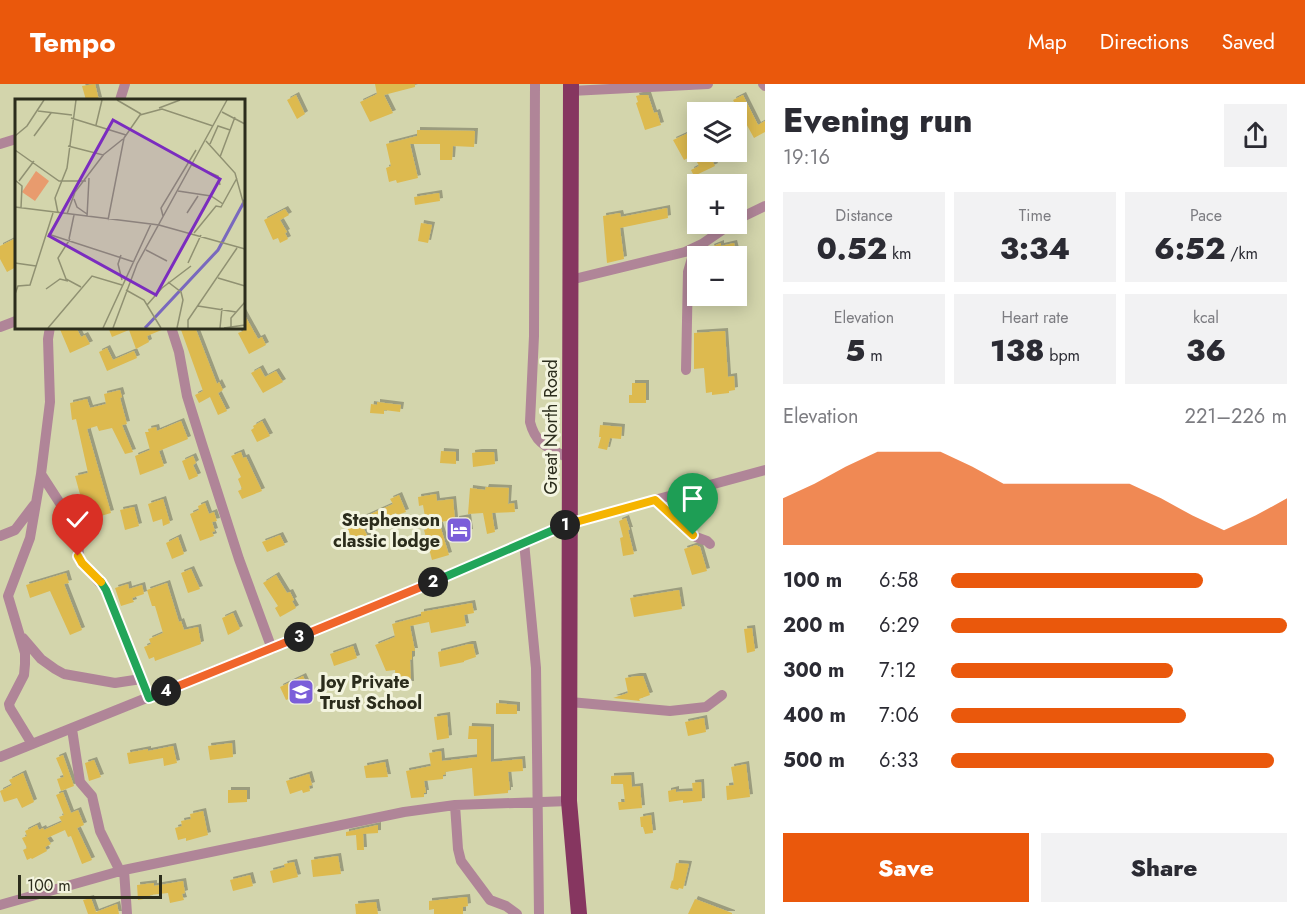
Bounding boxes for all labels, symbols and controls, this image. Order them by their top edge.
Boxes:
text: Tempo [30,22,116,63]
text: Map [1028,27,1067,57]
text: Directions [1100,27,1189,57]
text: Saved [1222,27,1275,57]
text: Evening run [783,97,973,144]
inset map [15,99,244,328]
map controls [687,102,747,306]
button: layers [687,102,747,162]
button: share [1224,104,1287,167]
text: 19:16 [783,143,830,172]
button: + [687,174,747,234]
text: Distance [835,204,893,227]
text: Time [1019,204,1051,227]
text: Pace [1190,204,1222,227]
text: 0.52 [816,227,887,270]
text: 3:34 [1000,227,1070,270]
text: 6:52 [1154,227,1225,270]
text: km [887,242,912,265]
text: /km [1225,242,1258,265]
button: − [687,246,747,306]
text: Elevation [834,306,894,329]
text: Heart rate [1002,306,1068,329]
text: kcal [1193,306,1219,329]
text: 5 [845,329,865,372]
text: 138 [990,329,1045,372]
text: 36 [1186,329,1226,372]
text: m [865,344,883,367]
text: bpm [1045,344,1080,367]
street label: Great North Road [538,359,564,495]
text: Elevation [783,402,858,431]
text: 221–226 m [1185,402,1287,431]
pin [667,473,718,535]
icon: arrive [676,482,709,515]
pin [52,494,103,556]
icon: check [61,503,94,536]
place label: Stephenson classic lodge [333,507,440,554]
pin: 1 [550,510,580,540]
text: 1 [561,513,569,536]
hotel icon: Stephenson classic lodge [444,515,474,545]
text: 100 m [783,566,842,595]
text: 6:58 [879,566,919,595]
pin: 2 [418,567,448,597]
text: 2 [428,570,438,593]
text: 200 m [783,611,845,640]
text: 6:29 [879,611,919,640]
pin: 3 [284,622,314,652]
text: 3 [294,625,304,648]
text: 300 m [783,656,844,685]
text: 7:12 [879,656,916,685]
place label: Joy Private Trust School [317,669,422,716]
pin: 4 [151,676,181,706]
school or university icon: Joy Private Trust School [286,677,316,707]
text: 4 [160,679,172,702]
text: 400 m [783,701,846,730]
text: 7:06 [879,701,919,730]
text: 500 m [783,746,845,775]
text: 6:33 [879,746,918,775]
button: Save [783,833,1029,902]
button: Share [1041,833,1287,902]
scale bar [18,872,162,900]
text: 100 m [27,874,71,897]

